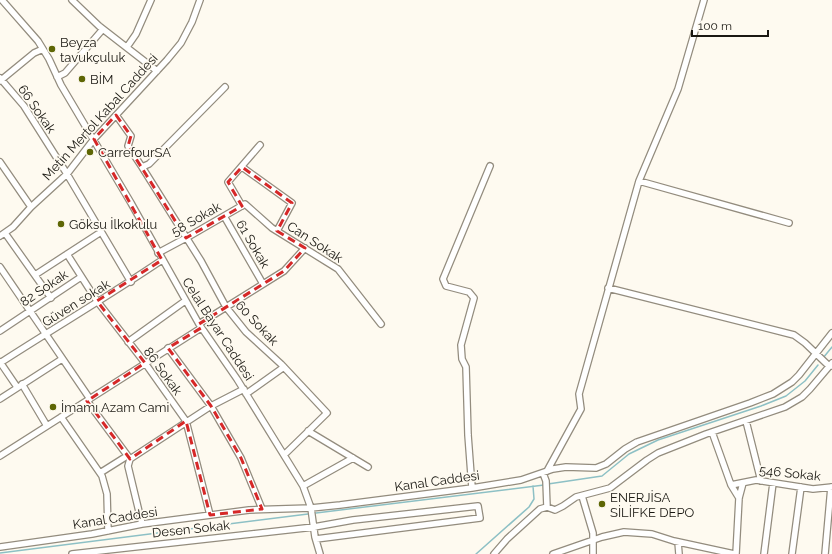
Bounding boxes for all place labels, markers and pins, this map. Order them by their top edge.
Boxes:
place label: Beyza tavukçuluk [60,35,126,65]
marker: Beyza tavukçuluk [47,44,57,54]
place label: BİM [90,71,113,87]
marker: BİM [77,74,87,84]
place label: CarrefourSA [98,145,171,160]
marker: CarrefourSA [85,147,95,157]
place label: Göksu İlkokulu [69,216,157,232]
marker: Göksu İlkokulu [56,219,66,229]
place label: İmamı Azam Cami [61,399,169,415]
marker: İmamı Azam Cami [48,402,58,412]
place label: ENERJİSA SİLİFKE DEPO [610,489,694,520]
marker: ENERJİSA SİLİFKE DEPO [597,499,607,509]

